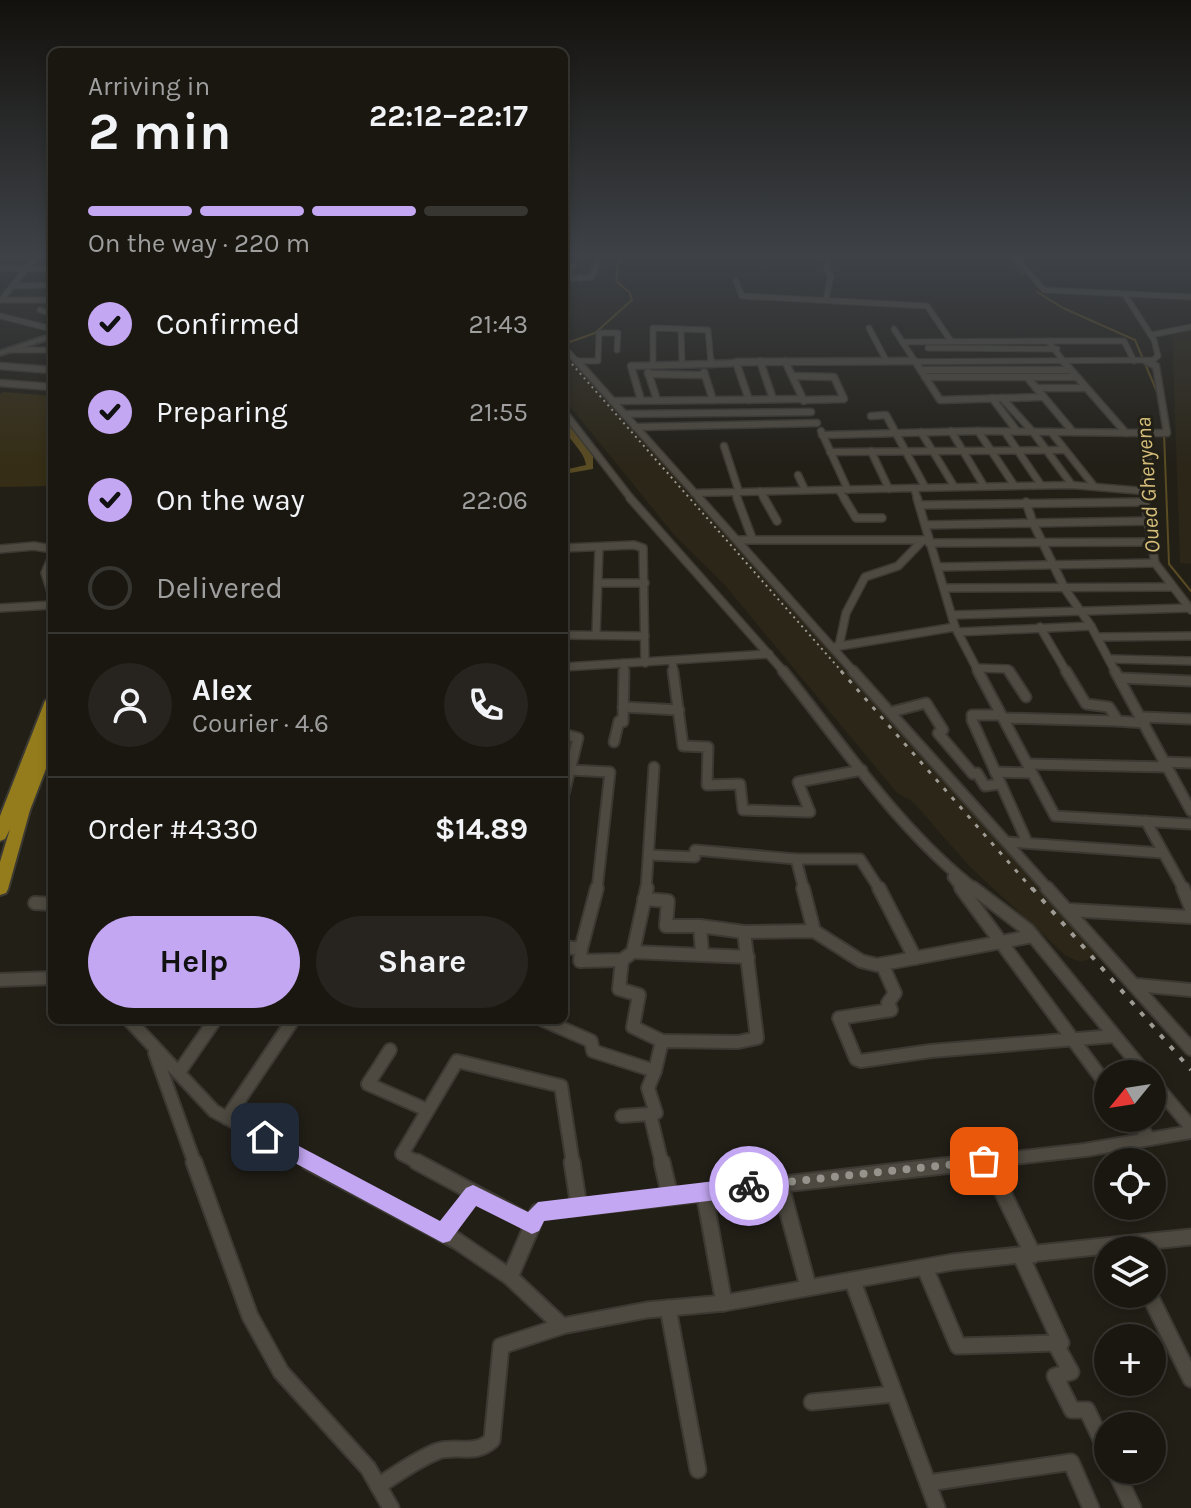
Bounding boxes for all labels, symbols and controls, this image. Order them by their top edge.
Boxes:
text: Arriving in [88,71,210,102]
text: 22:12–22:17 [369,98,528,134]
text: 2 min [88,101,231,162]
text: On the way · 220 m [88,228,310,259]
icon: check [88,302,132,346]
text: Confirmed [156,306,300,342]
text: 21:43 [468,309,528,340]
icon: check [88,390,132,434]
text: Preparing [156,394,288,430]
text: 21:55 [469,397,528,428]
water label: Oued Gheryena [1130,416,1166,554]
icon: check [88,478,132,522]
text: On the way [156,482,305,518]
text: 22:06 [462,485,528,516]
text: Delivered [156,570,283,606]
button: person [88,663,172,747]
button: phone [444,663,528,747]
text: Alex [192,672,252,708]
text: Courier · 4.6 [192,708,329,739]
text: Order #4330 [88,811,258,847]
text: $14.89 [435,811,528,847]
button: Help [88,916,300,1008]
button: Share [316,916,528,1008]
north arrow [1094,1060,1166,1132]
map controls [1094,1060,1166,1484]
pin [231,1103,299,1171]
icon: home [243,1115,287,1159]
pin [950,1127,1018,1195]
icon: bag [962,1139,1006,1183]
courier [709,1146,789,1226]
button: locate [1094,1148,1166,1220]
icon: bike [727,1164,771,1208]
button: layers [1094,1236,1166,1308]
button: + [1094,1324,1166,1396]
button: − [1094,1412,1166,1484]

